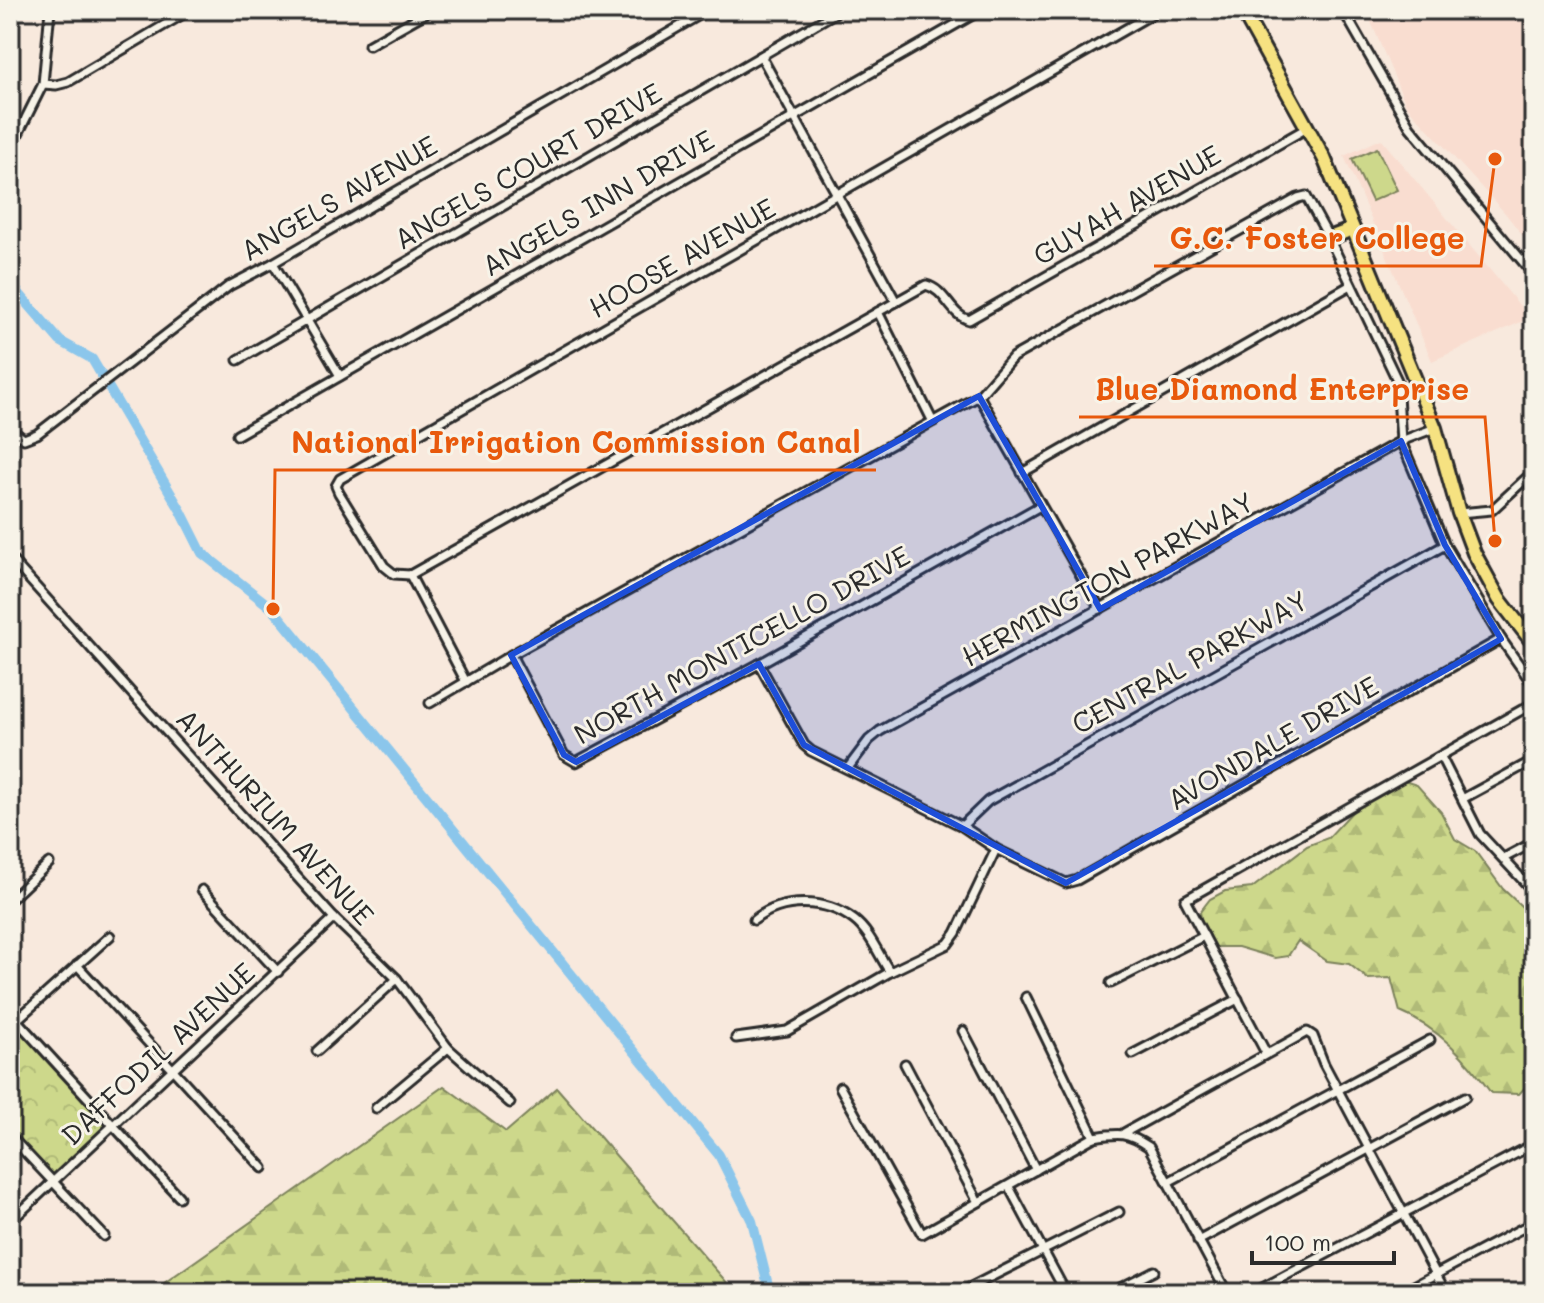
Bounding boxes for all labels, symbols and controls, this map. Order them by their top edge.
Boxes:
street label: ANGELS COURT DRIVE [387,74,668,257]
street label: ANGELS INN DRIVE [475,121,720,283]
street label: ANGELS AVENUE [234,126,443,268]
street label: GUYAH AVENUE [1026,136,1227,272]
street label: HOOSE AVENUE [582,189,781,325]
callout: G.C. Foster College [1154,212,1481,266]
text: G.C. Foster College [1169,217,1465,257]
callout: Blue Diamond Enterprise [1079,363,1485,417]
text: Blue Diamond Enterprise [1095,368,1469,408]
callout: National Irrigation Commission Canal [275,416,876,470]
text: National Irrigation Commission Canal [291,421,861,461]
street label: HERMINGTON PARKWAY [955,483,1260,674]
street label: NORTH MONTICELLO DRIVE [567,537,916,752]
street label: CENTRAL PARKWAY [1065,581,1314,741]
street label: AVONDALE DRIVE [1160,667,1385,817]
street label: ANTHURIUM AVENUE [169,701,382,932]
street label: DAFFODIL AVENUE [53,954,262,1152]
scale bar [1252,1215,1394,1265]
text: 100 m [1264,1226,1331,1257]

